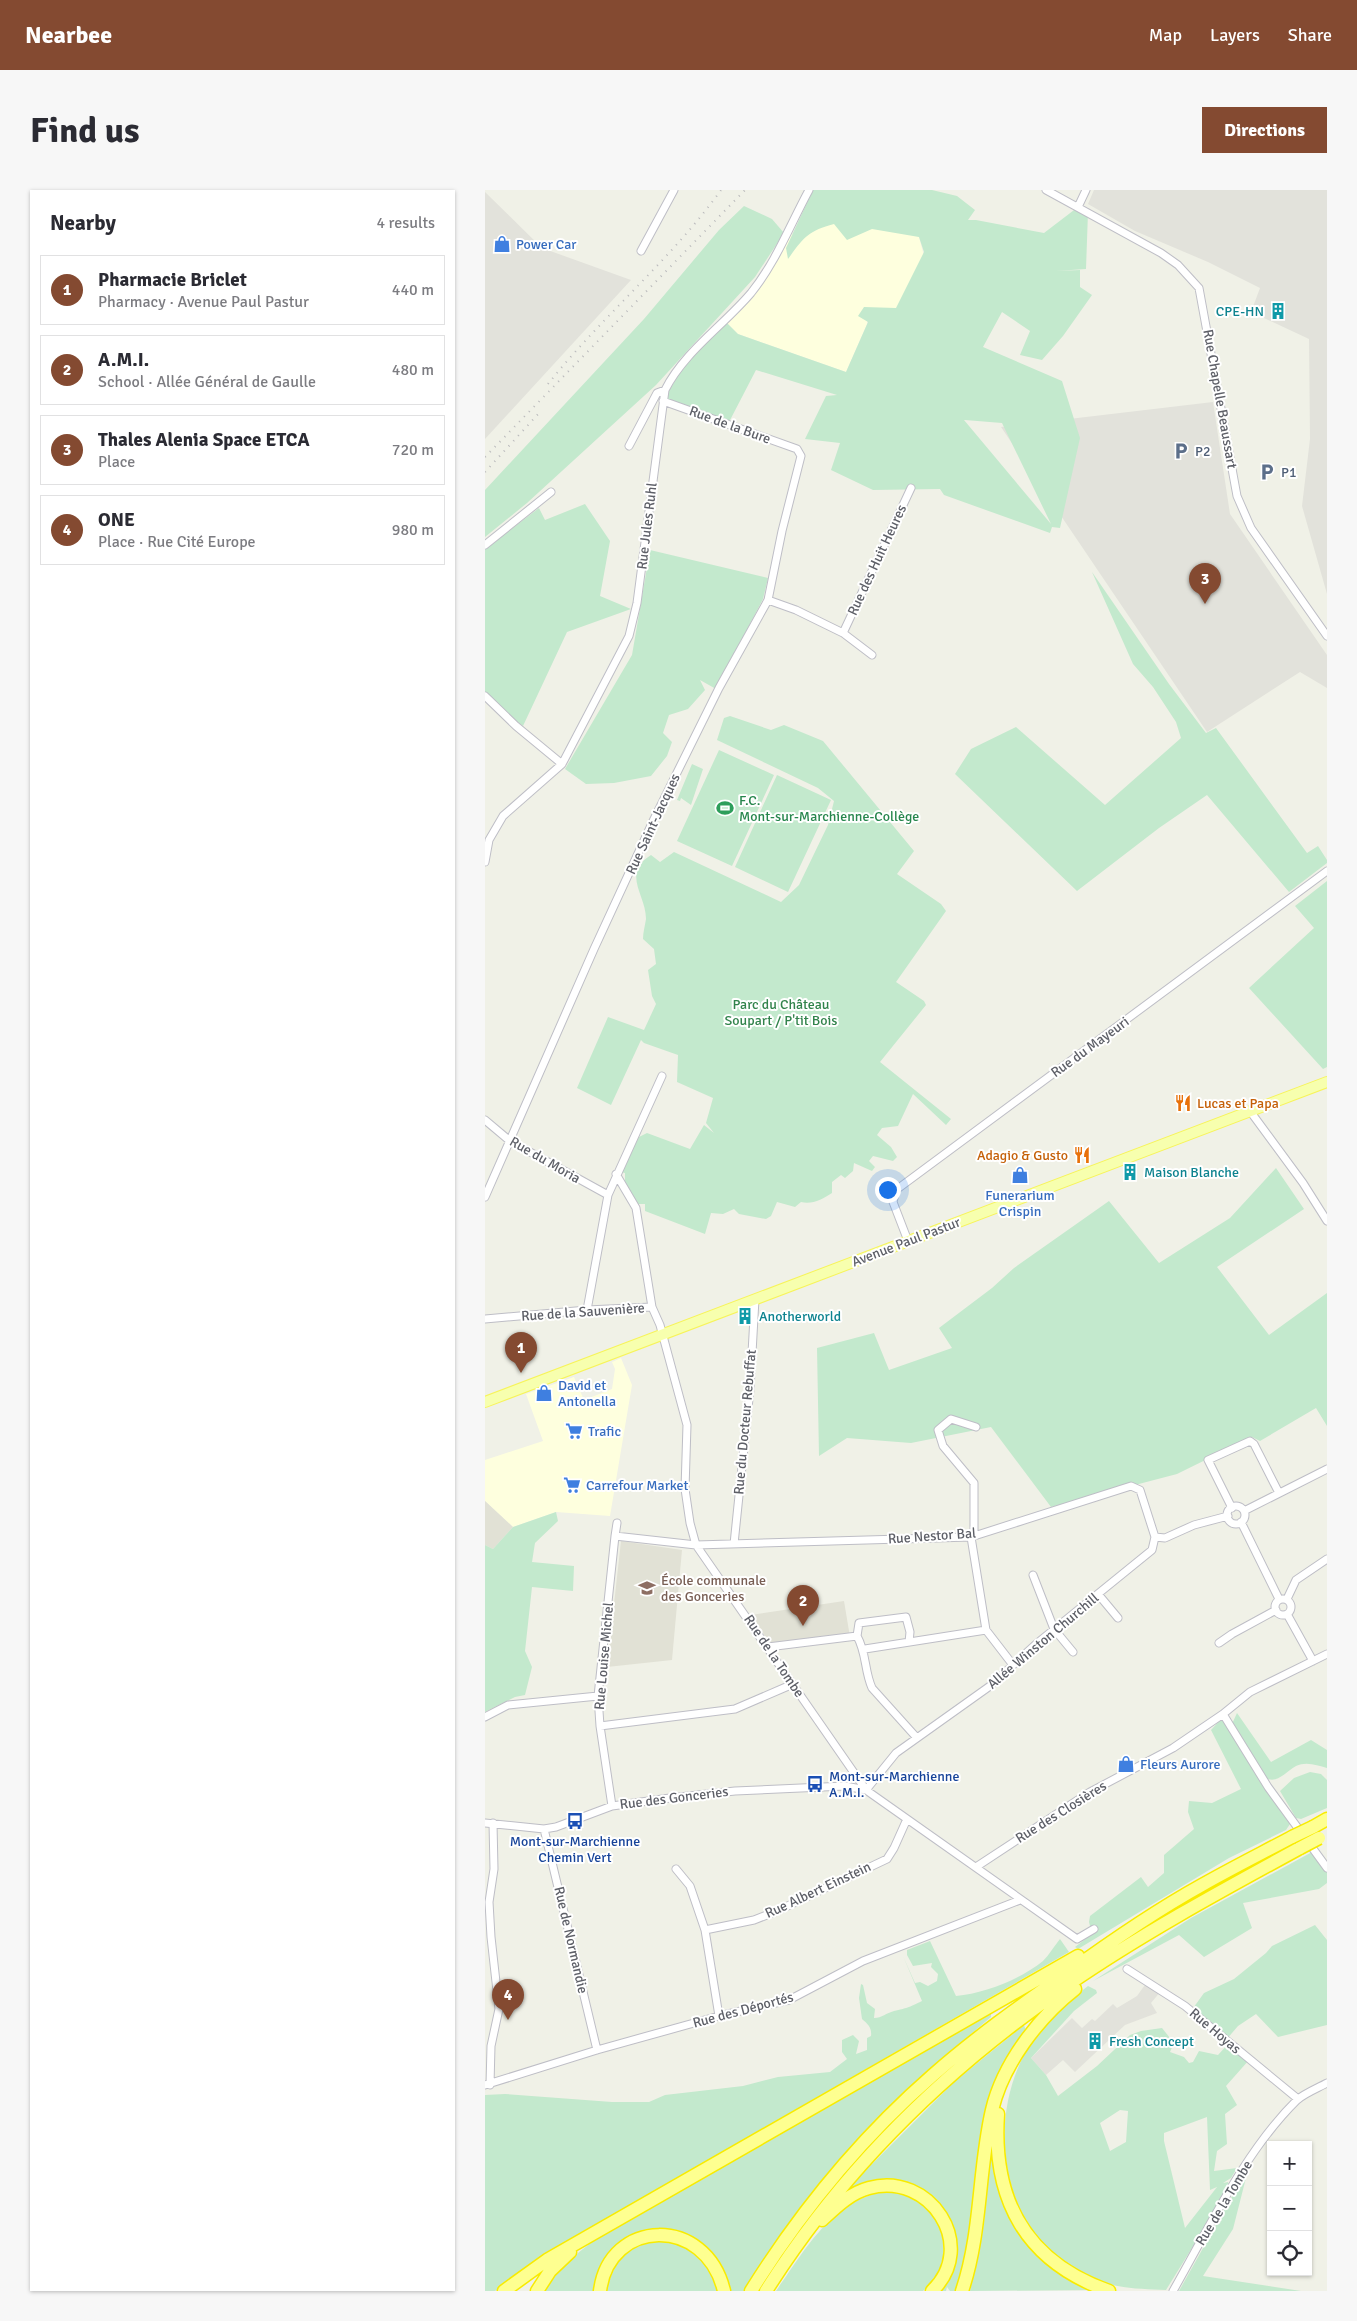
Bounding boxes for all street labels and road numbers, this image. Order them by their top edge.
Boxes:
street label: Rue Chapelle Beaussart [1199,328,1241,470]
street label: Rue de la Bure [687,402,773,448]
street label: Rue Jules Ruhl [633,482,661,570]
street label: Rue des Huit Heures [844,502,910,618]
street label: Rue Saint-Jacques [622,771,684,877]
street label: Rue du Mayeuri [1048,1013,1132,1081]
street label: Rue du Moria [507,1133,583,1187]
street label: Avenue Paul Pastur [849,1213,964,1271]
street label: Rue de la Sauvenière [521,1299,645,1325]
street label: Rue du Docteur Rebuffat [730,1349,760,1495]
street label: Rue Nestor Bal [887,1524,977,1548]
street label: Allée Winston Churchill [984,1589,1102,1693]
street label: Rue Louise Michel [591,1601,617,1711]
street label: Rue de la Tombe [740,1611,808,1701]
street label: Rue des Closières [1012,1777,1110,1847]
street label: Rue des Gonceries [619,1783,729,1813]
street label: Rue Albert Einstein [762,1858,874,1922]
street label: Rue de Normandie [550,1885,592,1995]
street label: Rue des Déportés [691,1988,795,2032]
street label: Rue Hoyas [1186,2005,1244,2057]
street label: Rue de la Tombe [1192,2157,1256,2249]

